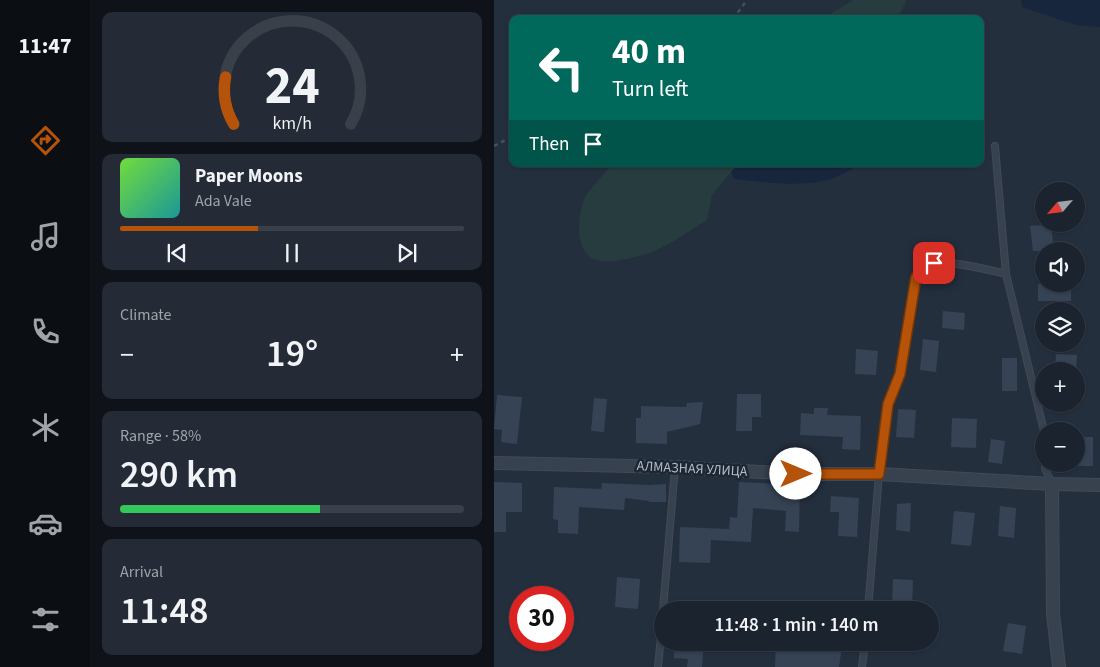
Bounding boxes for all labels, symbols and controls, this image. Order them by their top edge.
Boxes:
text: 40 m [612,27,686,77]
text: 11:47 [18,30,72,62]
icon: left [529,35,594,100]
text: 24 [265,50,319,124]
text: Turn left [612,73,688,105]
text: km/h [272,111,312,136]
icon: directions [28,123,63,158]
icon: arrive [579,130,607,158]
text: Then [529,131,569,158]
text: Paper Moons [195,163,303,190]
north arrow [1035,182,1085,232]
map controls [1035,182,1085,472]
text: Ada Vale [195,190,252,212]
icon: music [28,219,63,254]
icon: previous [163,239,191,267]
icon: pause [278,239,306,267]
icon: next [393,239,421,267]
pin [913,242,955,284]
button: sound [1035,242,1085,292]
icon: arrive [920,249,948,277]
button: layers [1035,302,1085,352]
text: Climate [120,304,171,326]
icon: phone [28,314,63,349]
text: 19° [266,327,318,381]
text: − [120,335,134,375]
text: + [450,335,464,375]
button: + [1035,362,1085,412]
icon: climate [28,410,63,445]
button: − [1035,422,1085,472]
text: Range · 58% [120,425,201,447]
position arrow [769,447,821,499]
text: 290 km [120,448,238,502]
street label: АЛМАЗНАЯ УЛИЦА [636,456,748,482]
icon: car [28,506,63,541]
text: Arrival [120,561,163,583]
text: 11:48 [120,584,208,638]
speed limit sign: 30 [509,586,574,651]
icon: filters [28,602,63,637]
text: 11:48 · 1 min · 140 m [714,612,879,639]

